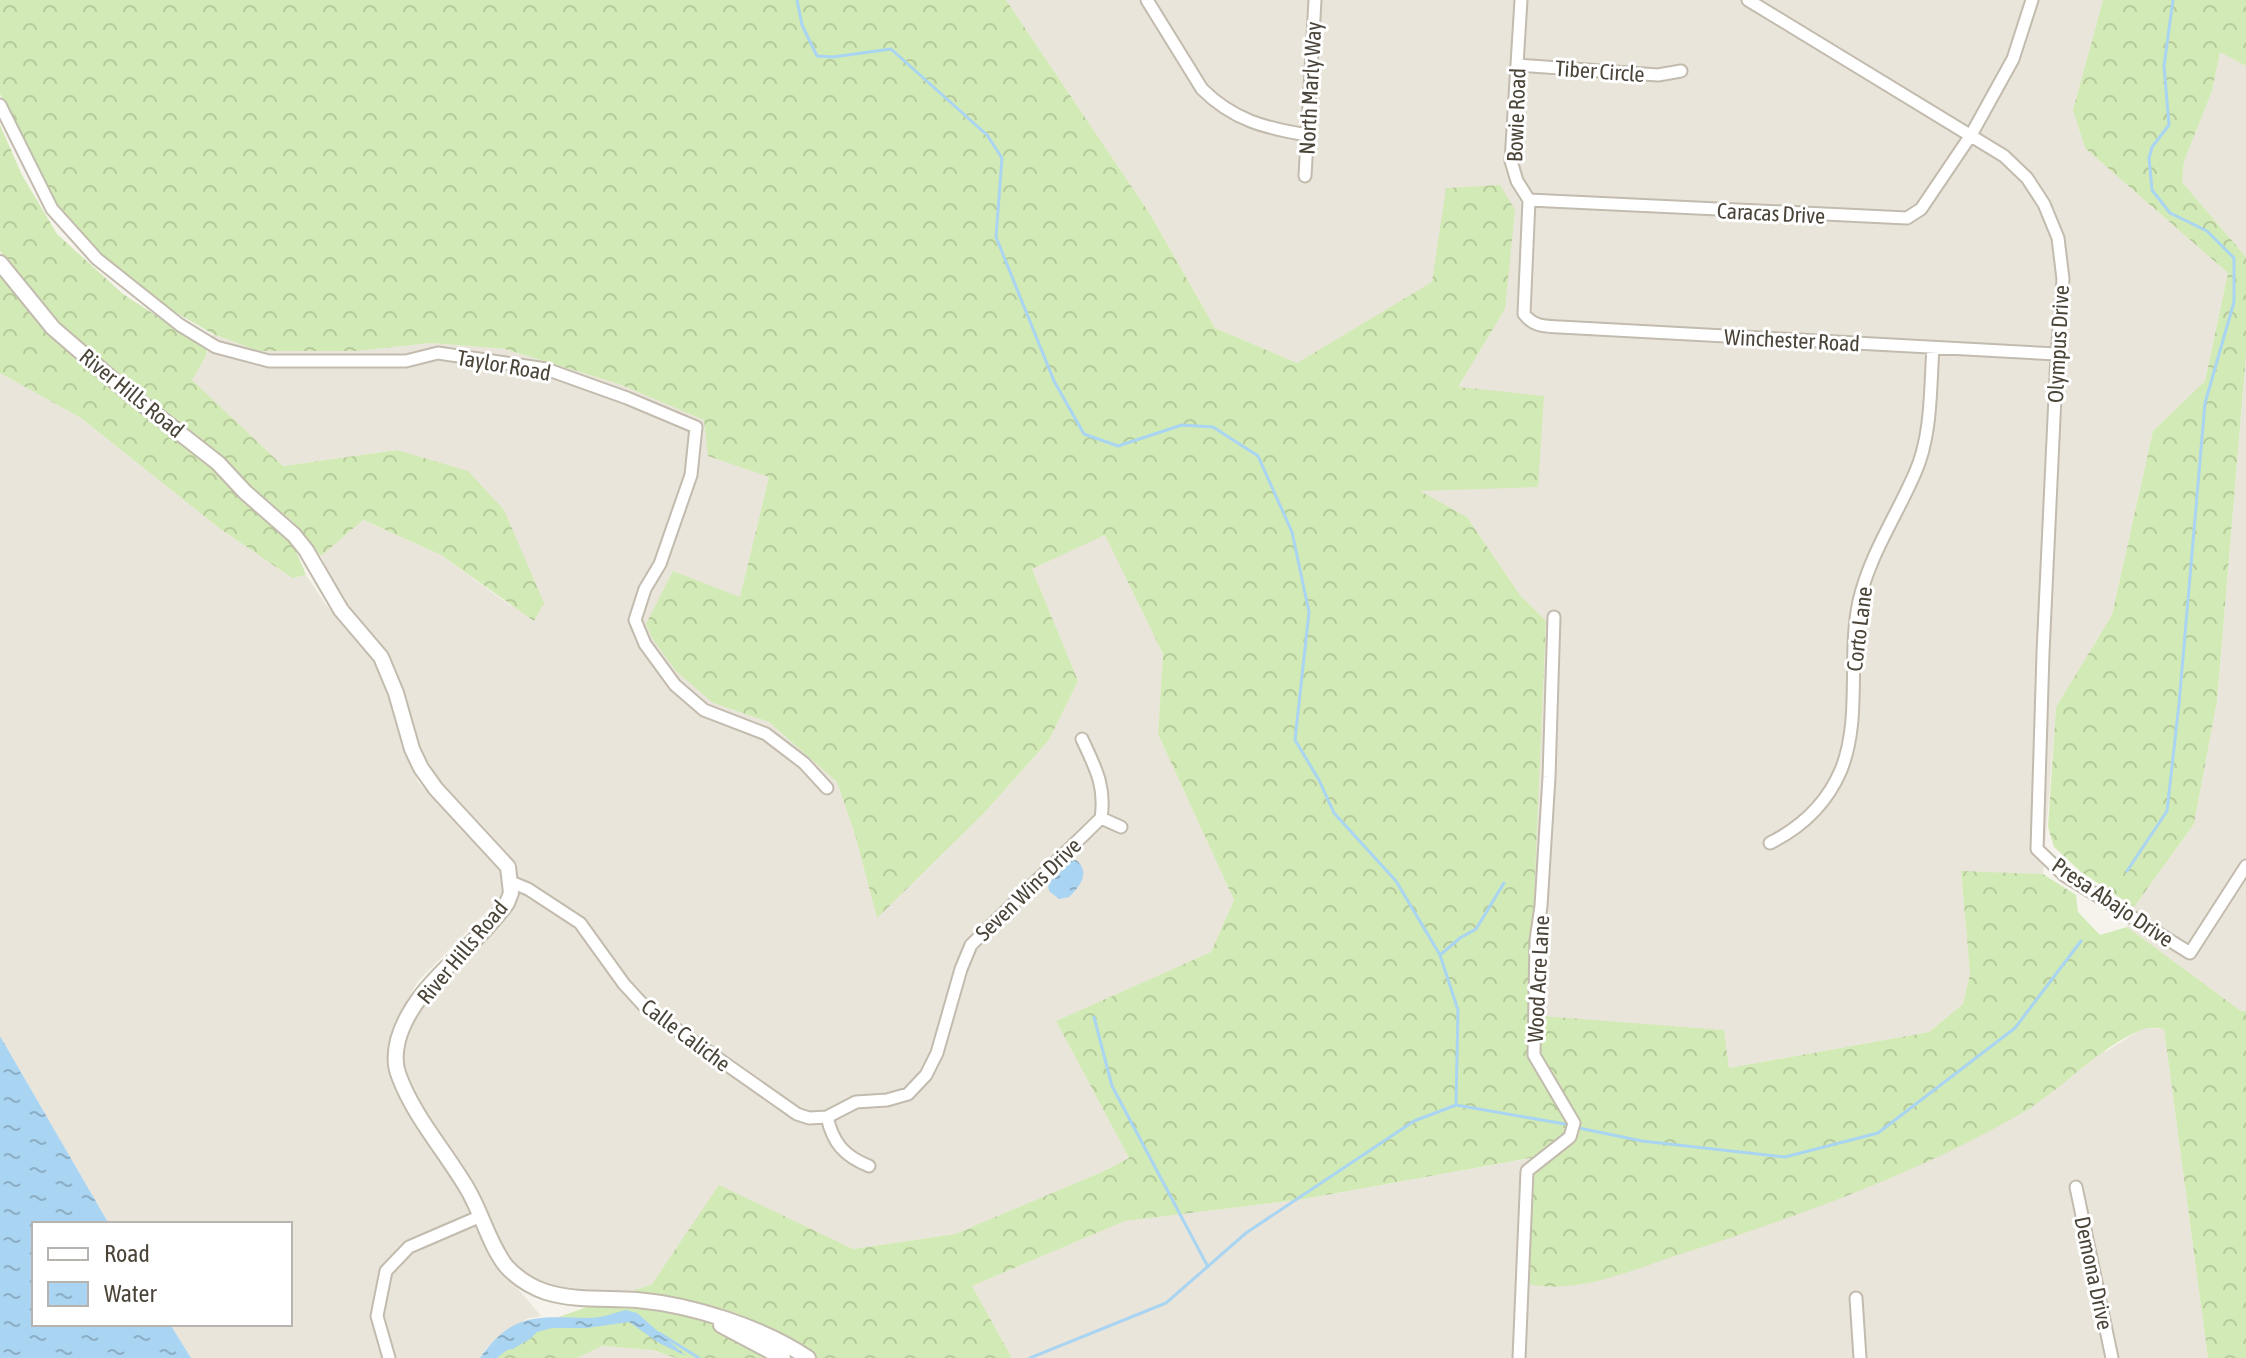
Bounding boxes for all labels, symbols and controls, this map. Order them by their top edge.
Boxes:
street label: North Marly Way [1294,21,1326,155]
street label: Tiber Circle [1555,55,1646,87]
street label: Bowie Road [1501,68,1531,162]
street label: Caracas Drive [1716,197,1826,229]
street label: Olympus Drive [2042,284,2074,404]
street label: Winchester Road [1723,323,1861,357]
street label: River Hills Road [75,343,189,443]
street label: Taylor Road [455,344,553,386]
street label: Corto Lane [1841,585,1877,673]
street label: Seven Wins Drive [970,832,1086,946]
street label: Presa Abajo Drive [2047,852,2179,952]
street label: River Hills Road [411,895,513,1009]
street label: Wood Acre Lane [1522,915,1554,1043]
street label: Calle Caliche [636,993,736,1077]
street label: Demona Drive [2069,1214,2119,1332]
legend [32,1222,292,1326]
text: Road [104,1240,150,1267]
text: Water [104,1280,157,1307]

